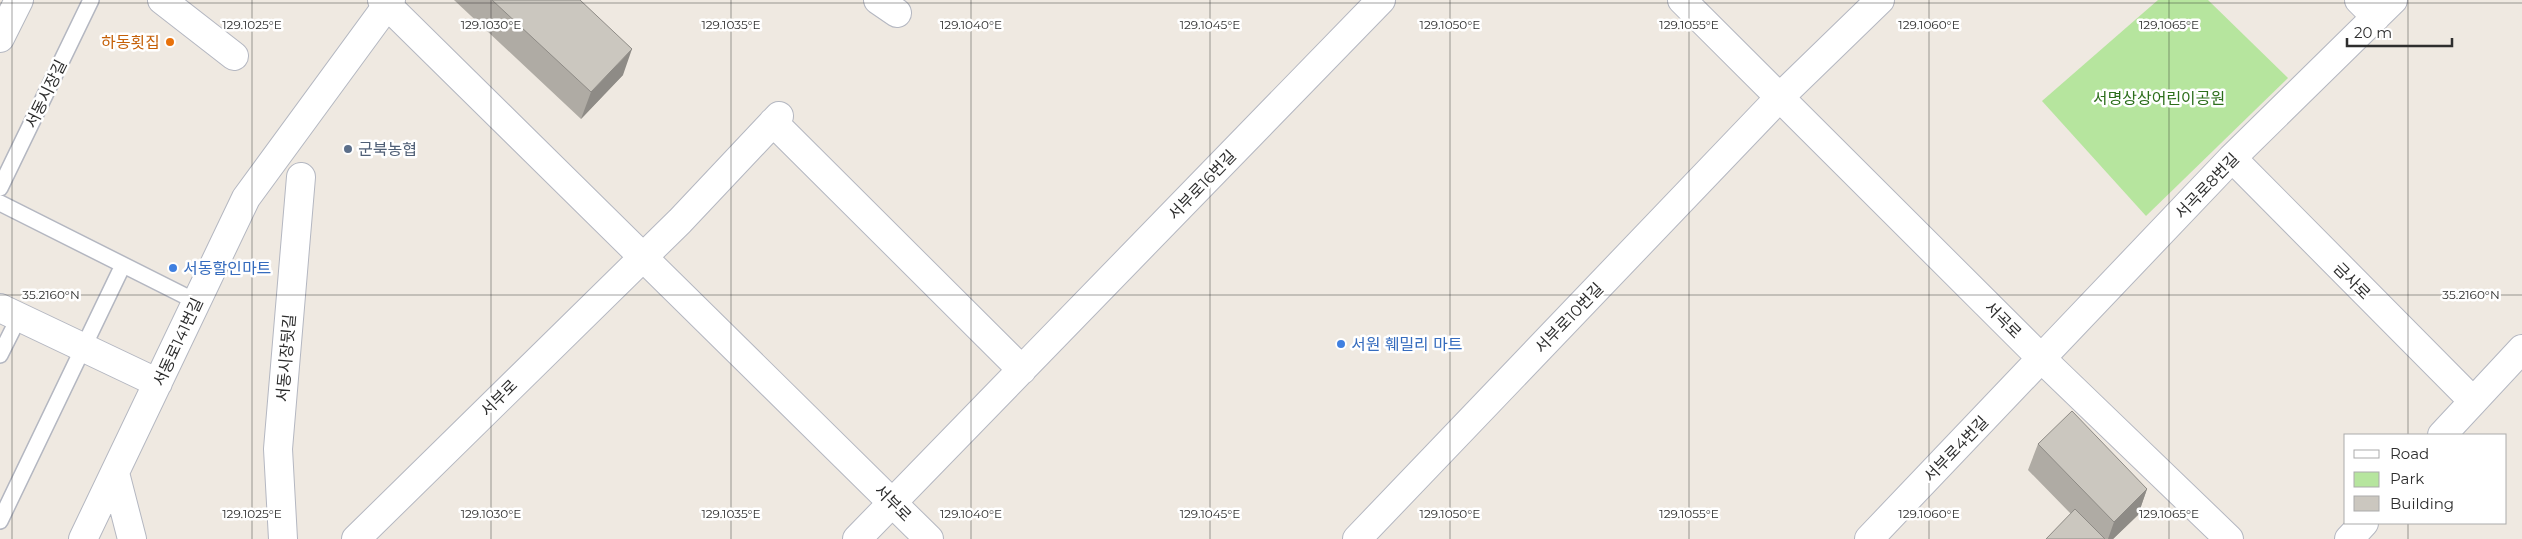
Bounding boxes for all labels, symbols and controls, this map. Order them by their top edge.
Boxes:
scale bar [2347,15,2452,47]
text: 129.1025°E [222,17,282,32]
text: 129.1030°E [461,17,521,32]
text: 129.1035°E [701,17,761,32]
text: 129.1040°E [940,17,1002,32]
text: 129.1045°E [1180,17,1240,32]
text: 129.1050°E [1420,17,1480,32]
text: 129.1055°E [1659,17,1719,32]
text: 129.1060°E [1898,17,1960,32]
text: 129.1065°E [2139,17,2199,32]
text: 20 m [2354,23,2392,42]
place label: 하동횟집 [101,33,160,52]
marker: 하동횟집 [164,36,176,48]
street label: 서동시장길 [21,57,71,131]
park label: 서명상상어린이공원 [2093,89,2225,108]
place label: 군북농협 [358,140,417,159]
marker: 군북농협 [342,143,354,155]
street label: 서부로16번길 [1164,146,1240,224]
street label: 서곡로8번길 [2171,149,2243,223]
place label: 서동할인마트 [183,259,271,278]
street label: 금사로 [2330,259,2375,304]
marker: 서동할인마트 [167,262,179,274]
street label: 서부로10번길 [1531,279,1607,357]
text: 35.2160°N [22,287,80,302]
text: 35.2160°N [2442,287,2500,302]
street label: 서동로141번길 [149,295,207,389]
street label: 서곡로 [1981,298,2026,343]
street label: 서동시장뒷길 [273,313,299,403]
place label: 서원 훼밀리 마트 [1351,335,1462,354]
marker: 서원 훼밀리 마트 [1335,338,1347,350]
street label: 서부로 [477,375,522,420]
street label: 서부로4번길 [1920,412,1992,486]
legend [2344,434,2507,524]
text: Road [2390,444,2429,463]
text: Park [2390,469,2424,488]
street label: 서부로 [871,481,916,526]
text: Building [2390,494,2454,513]
text: 129.1025°E [222,506,282,521]
text: 129.1030°E [461,506,521,521]
text: 129.1035°E [701,506,761,521]
text: 129.1040°E [940,506,1002,521]
text: 129.1045°E [1180,506,1240,521]
text: 129.1050°E [1420,506,1480,521]
text: 129.1055°E [1659,506,1719,521]
text: 129.1060°E [1898,506,1960,521]
text: 129.1065°E [2139,506,2199,521]

